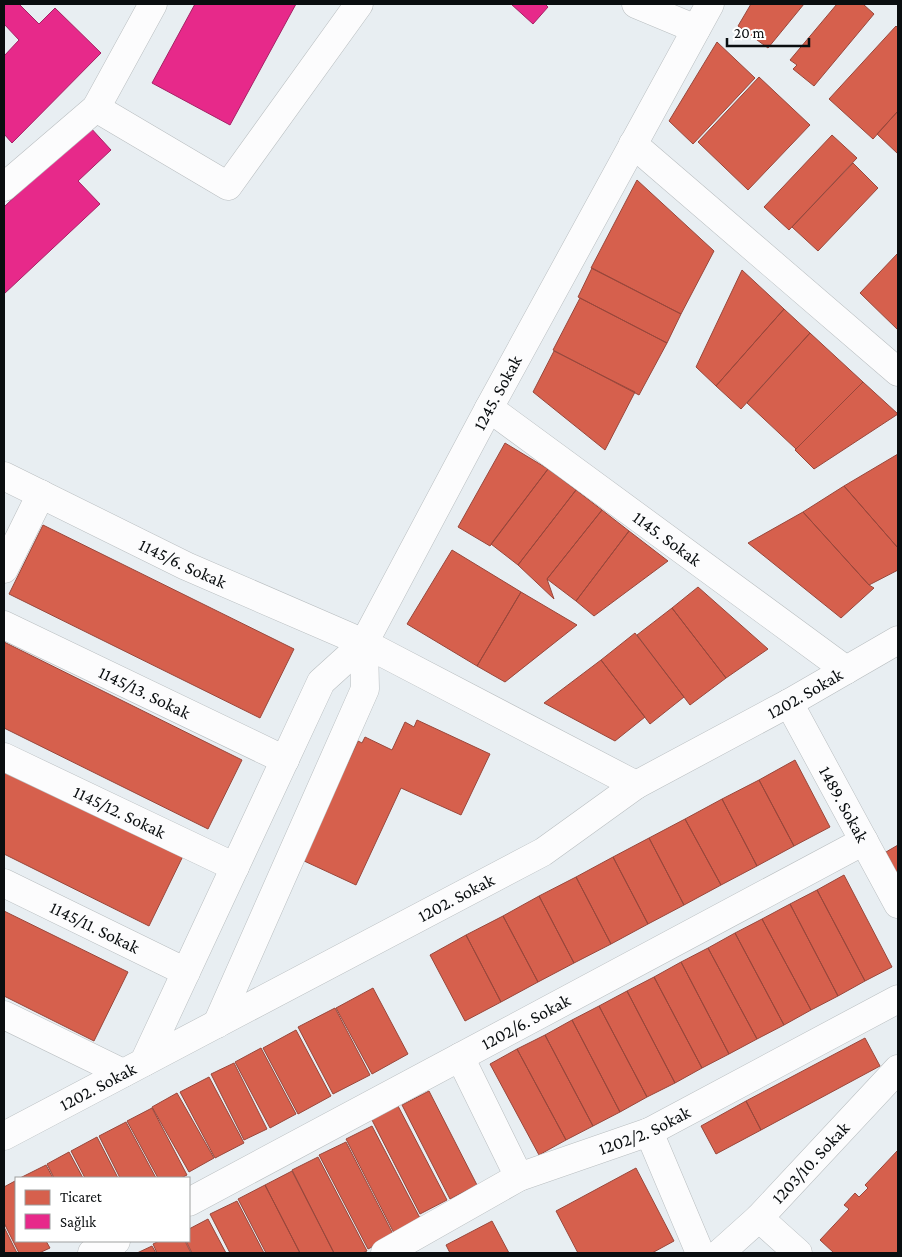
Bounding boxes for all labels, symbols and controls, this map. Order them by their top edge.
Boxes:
scale bar [727,15,810,47]
text: 20 m [734,25,765,41]
street label: 1245. Sokak [469,351,526,434]
street label: 1145. Sokak [629,507,706,571]
street label: 1145/6. Sokak [136,534,230,592]
street label: 1145/13. Sokak [95,662,194,723]
street label: 1202. Sokak [764,664,847,723]
street label: 1489. Sokak [815,763,873,846]
street label: 1145/12. Sokak [70,782,169,843]
street label: 1202. Sokak [414,869,498,926]
street label: 1145/11. Sokak [47,897,143,958]
street label: 1202/6. Sokak [478,990,574,1054]
street label: 1202. Sokak [56,1058,140,1115]
street label: 1202/2. Sokak [596,1102,694,1159]
street label: 1203/10. Sokak [768,1117,854,1208]
legend [15,1177,190,1242]
text: Ticaret [60,1189,103,1205]
text: Sağlık [60,1214,97,1231]

